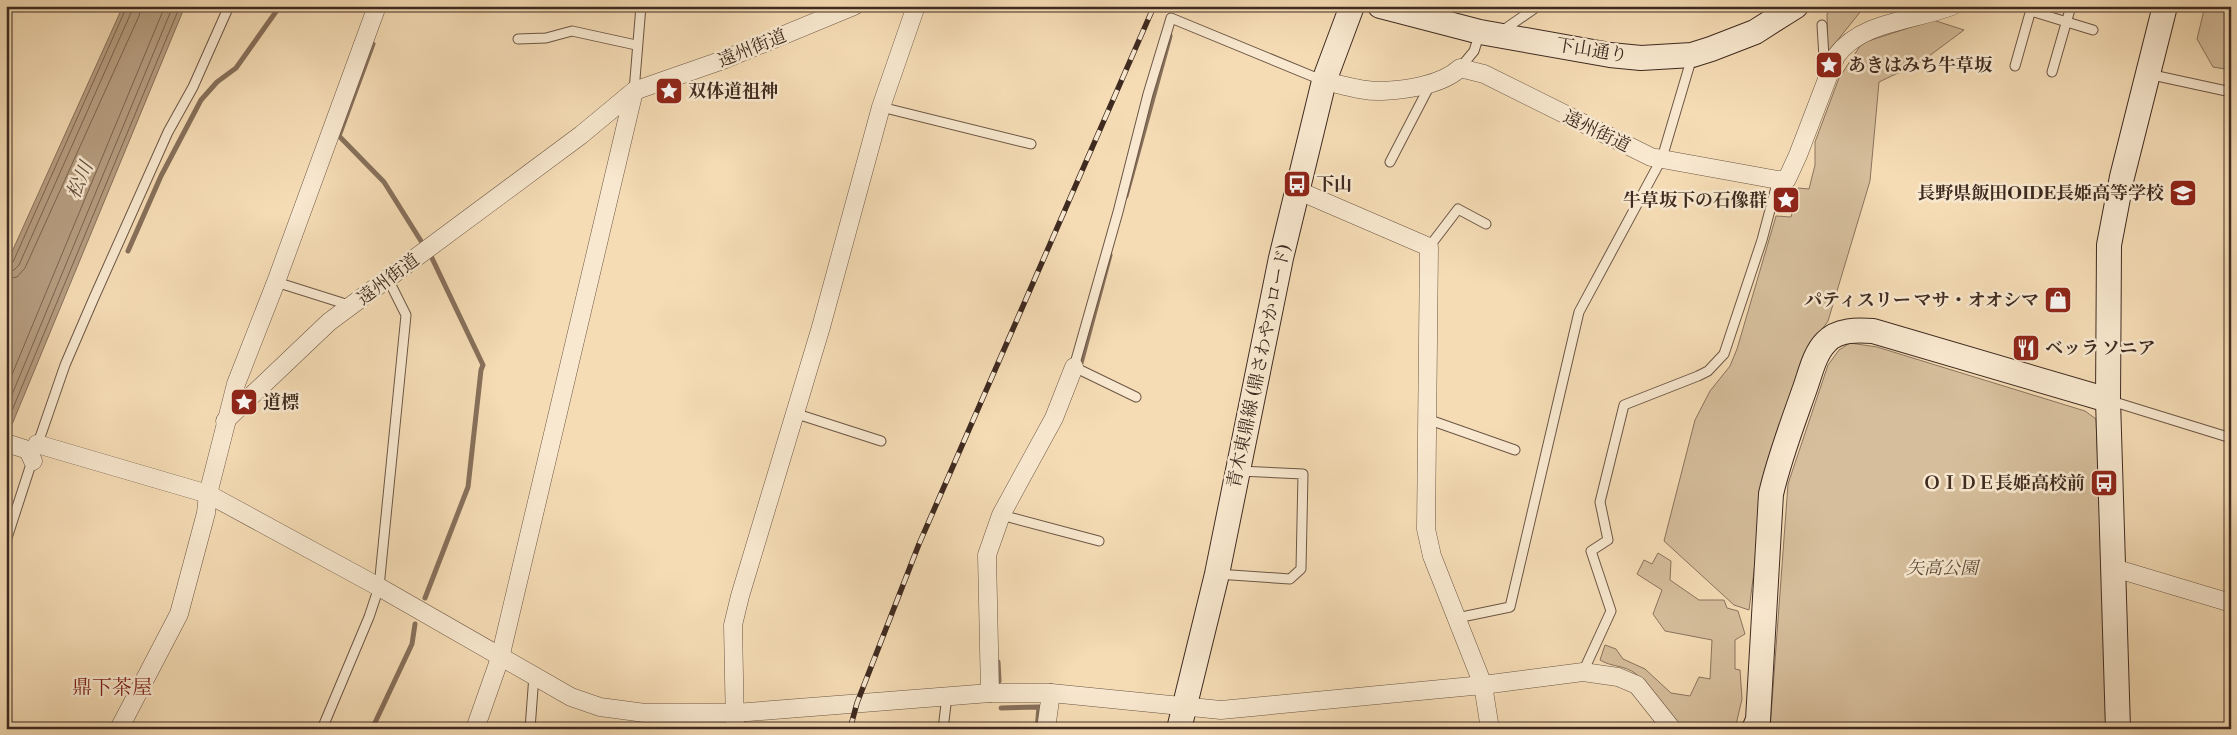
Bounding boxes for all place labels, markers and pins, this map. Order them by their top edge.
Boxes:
place icon: あきはみち牛草坂 [1814,50,1844,80]
place label: あきはみち牛草坂 [1848,54,1993,77]
place icon: 双体道祖神 [654,76,684,106]
place label: 双体道祖神 [688,80,778,103]
bus stop icon: 下山 [1282,169,1312,199]
place label: 下山 [1316,173,1352,196]
school or university icon: 長野県飯田OIDE長姫高等学校 [2168,178,2198,208]
place label: 長野県飯田OIDE長姫高等学校 [1917,182,2164,205]
place icon: 牛草坂下の石像群 [1771,185,1801,215]
place label: 牛草坂下の石像群 [1623,189,1767,212]
shop icon: パティスリー マサ・オオシマ [2043,285,2073,315]
place label: パティスリー マサ・オオシマ [1804,289,2039,312]
restaurant icon: ベッラ ソニア [2011,333,2041,363]
place label: ベッラ ソニア [2045,337,2156,360]
place icon: 道標 [229,387,259,417]
place label: 道標 [263,391,299,414]
bus stop icon: ＯＩＤＥ長姫高校前 [2089,468,2119,498]
place label: ＯＩＤＥ長姫高校前 [1923,472,2085,495]

